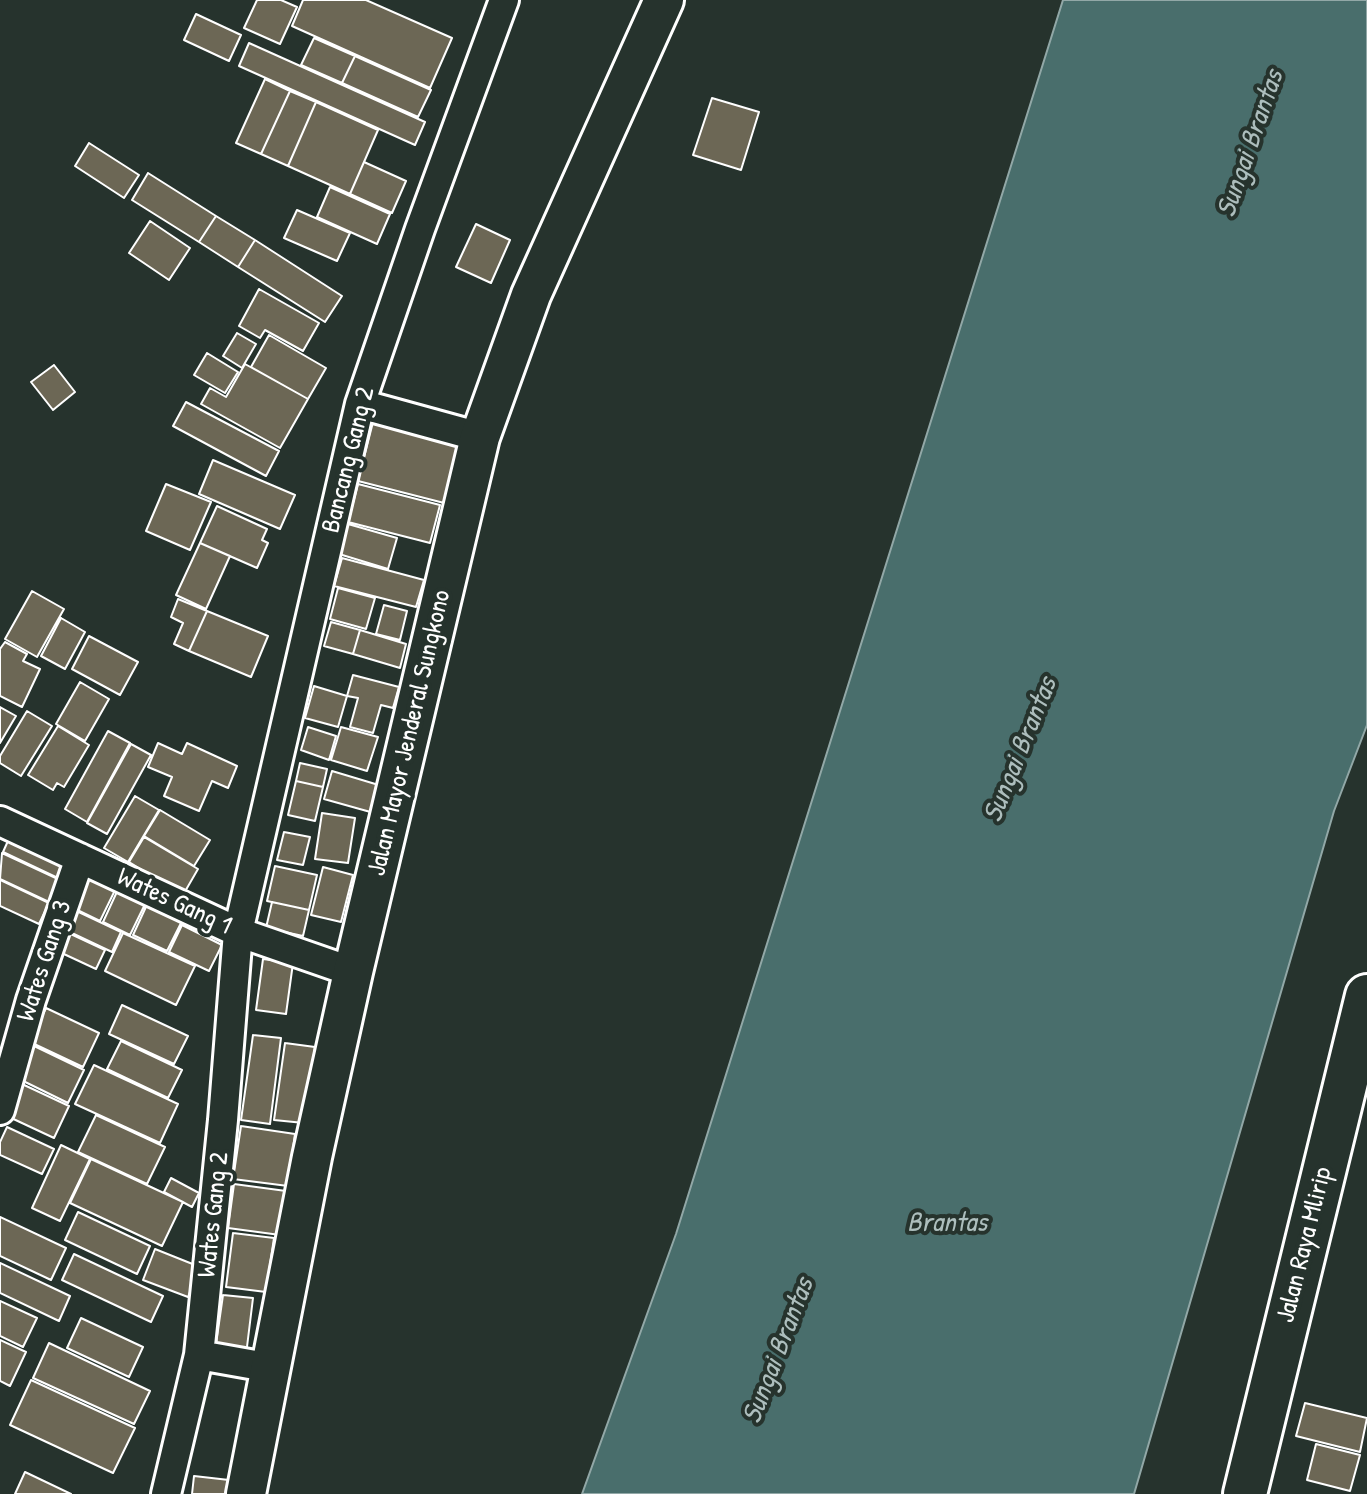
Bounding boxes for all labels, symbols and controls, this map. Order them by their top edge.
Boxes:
water label: Sungai Brantas [1210,66,1292,222]
street label: Bancang Gang 2 [316,384,382,536]
street label: Jalan Mayor Jenderal Sungkono [362,587,458,879]
water label: Sungai Brantas [977,673,1065,827]
street label: Wates Gang 1 [112,862,236,942]
street label: Wates Gang 3 [11,897,79,1025]
street label: Wates Gang 2 [192,1151,236,1279]
street label: Jalan Raya Mlirip [1271,1164,1339,1326]
water label: Brantas [907,1207,987,1241]
water label: Sungai Brantas [736,1274,822,1428]

